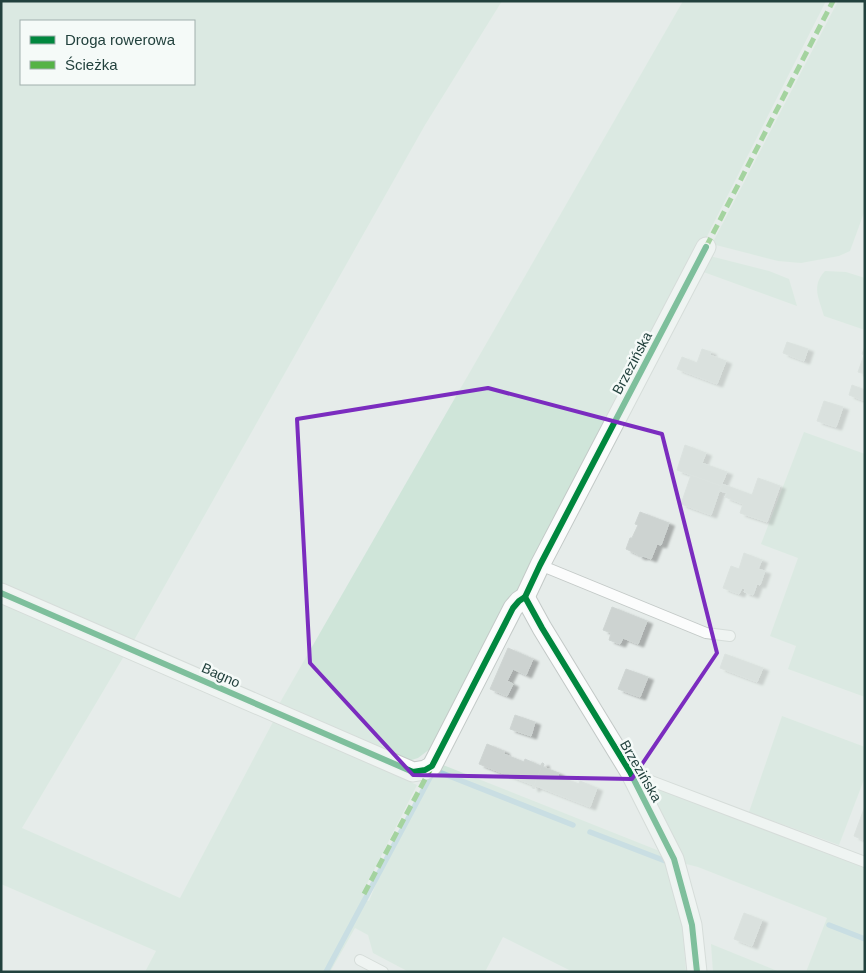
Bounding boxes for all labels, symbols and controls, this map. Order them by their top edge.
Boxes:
legend [20,20,195,85]
text: Droga rowerowa [65,31,176,48]
text: Ścieżka [65,56,118,73]
street label: Brzezińska [609,329,655,397]
street label: Bagno [199,659,243,691]
street label: Brzezińska [617,737,665,805]

